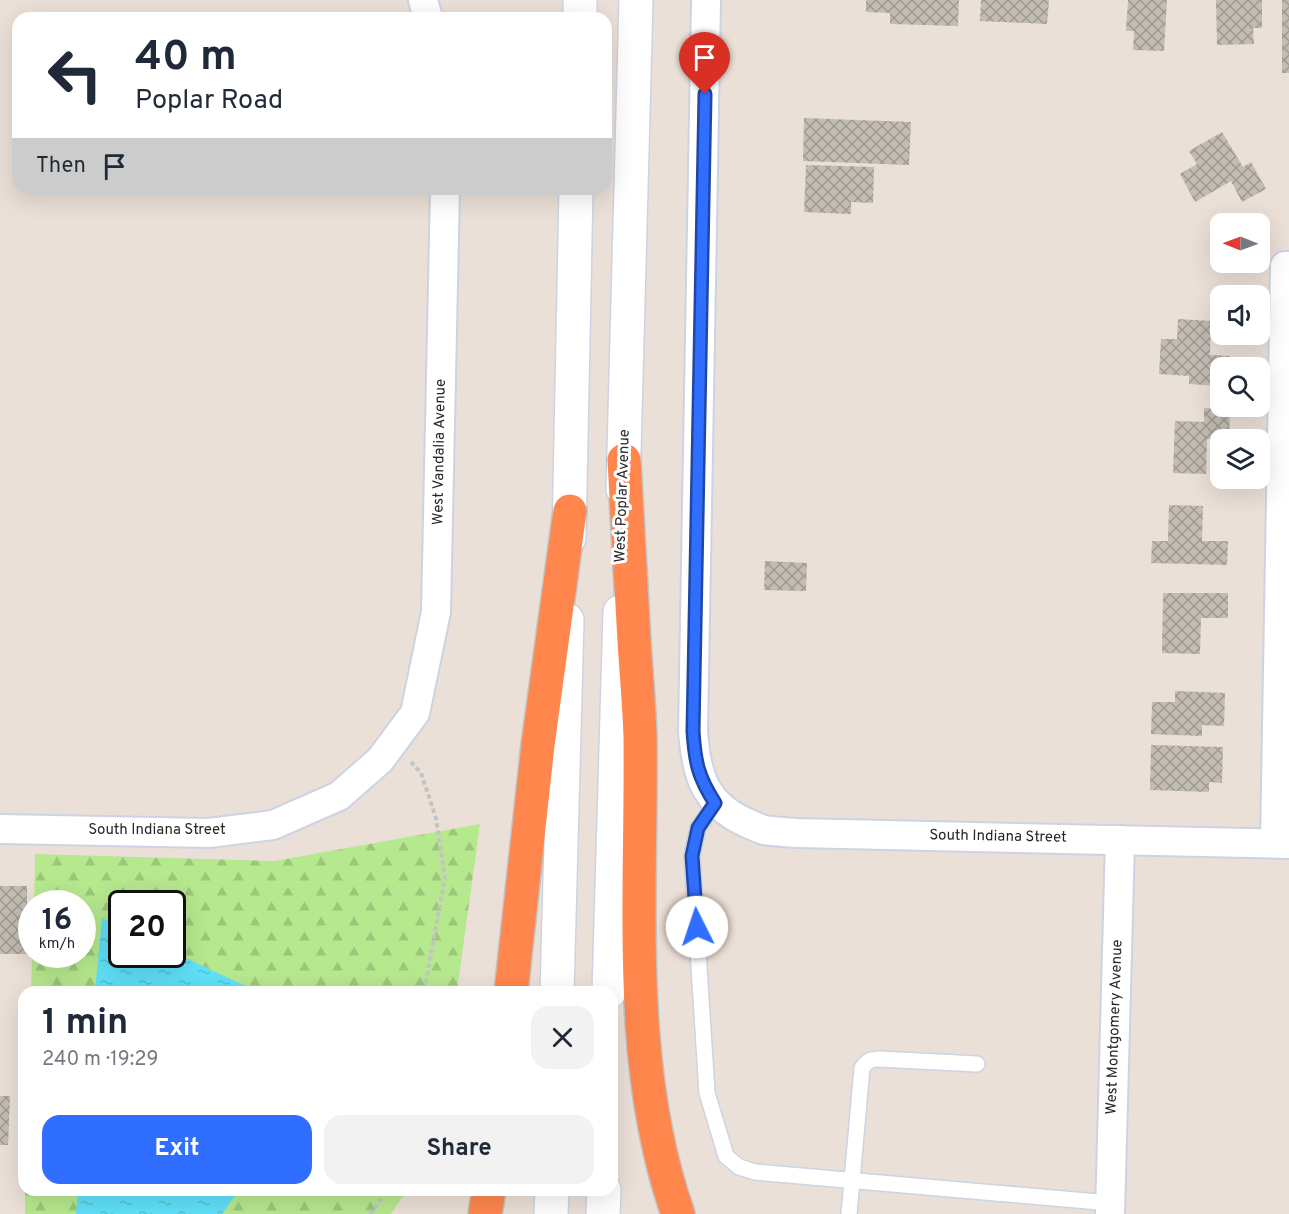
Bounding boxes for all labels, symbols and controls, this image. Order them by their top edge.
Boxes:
text: 40 m [135,32,237,85]
pin [679,32,730,94]
icon: left [36,36,114,114]
icon: arrive [688,41,721,74]
text: Poplar Road [135,84,283,118]
icon: arrive [98,150,131,183]
text: Then [36,153,86,180]
north arrow [1210,213,1270,273]
map controls [1210,213,1270,489]
button: sound [1210,285,1270,345]
button: search [1210,357,1270,417]
street label: West Vandalia Avenue [429,379,451,525]
street label: West Poplar Avenue [611,429,635,563]
button: layers [1210,429,1270,489]
street label: South Indiana Street [88,821,226,840]
street label: South Indiana Street [929,826,1067,848]
speed limit sign: 20 [108,890,186,968]
position arrow [665,895,729,959]
text: 16 [42,903,72,940]
text: km/h [39,935,75,954]
street label: West Montgomery Avenue [1102,939,1128,1115]
text: 1 min [42,1001,128,1047]
button: close [531,1006,594,1069]
text: 240 m · 19:29 [42,1047,158,1073]
button: Exit [42,1115,312,1184]
button: Share [324,1115,594,1184]

